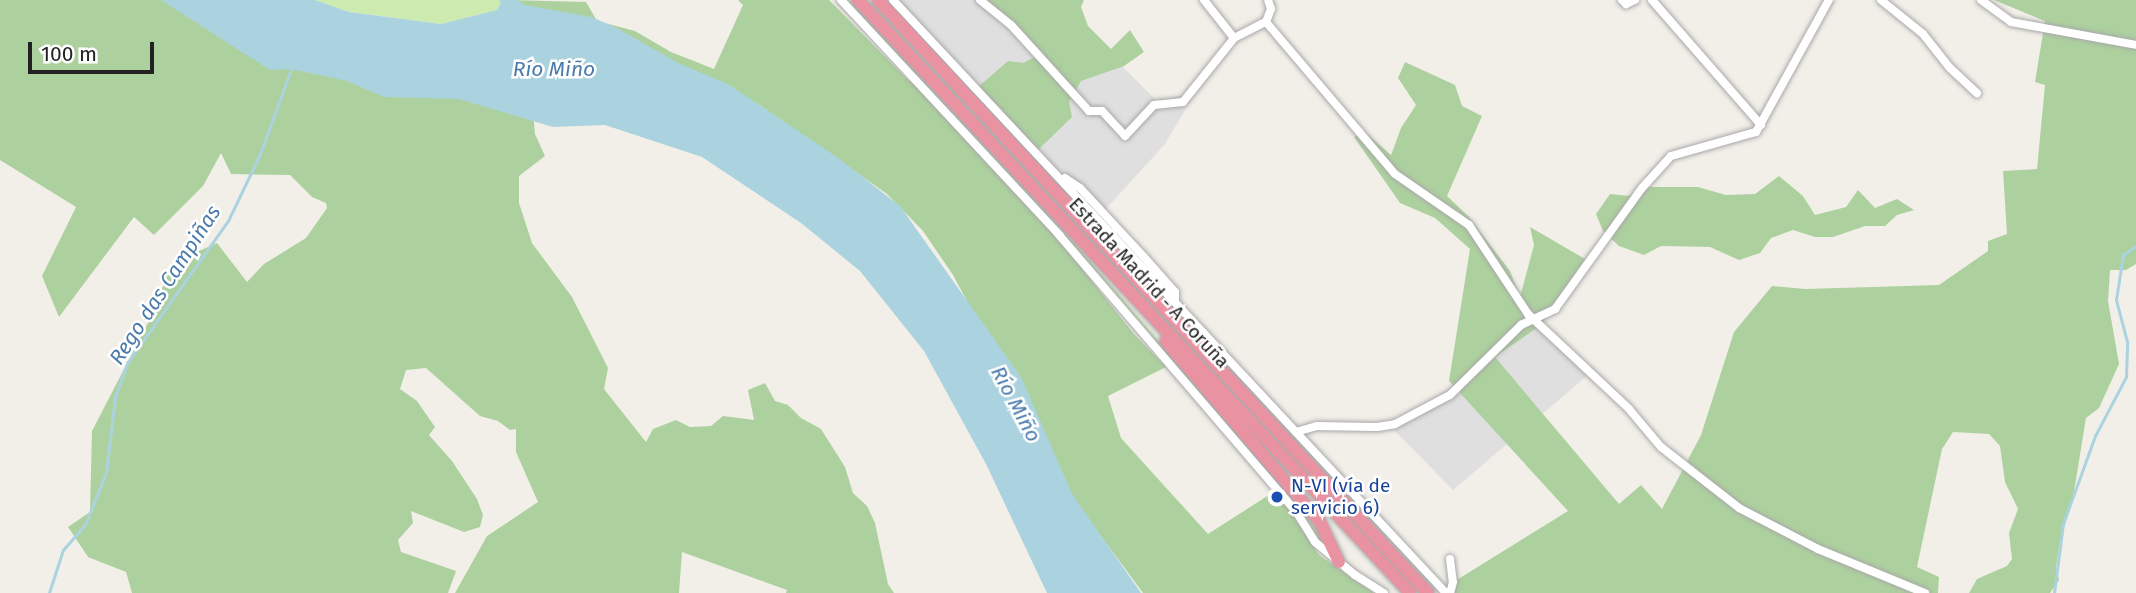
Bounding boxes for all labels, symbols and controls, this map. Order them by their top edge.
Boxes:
scale bar [32,28,158,72]
text: 100 m [41,41,97,67]
water label: Río Miño [513,56,595,82]
street label: Estrada Madrid - A Coruña [1064,193,1234,373]
water label: Rego das Campiñas [104,201,226,369]
water label: Río Miño [986,362,1046,446]
place label: N-VI (vía de servicio 6) [1291,475,1390,519]
marker: N-VI (vía de servicio 6) [1269,489,1285,505]

